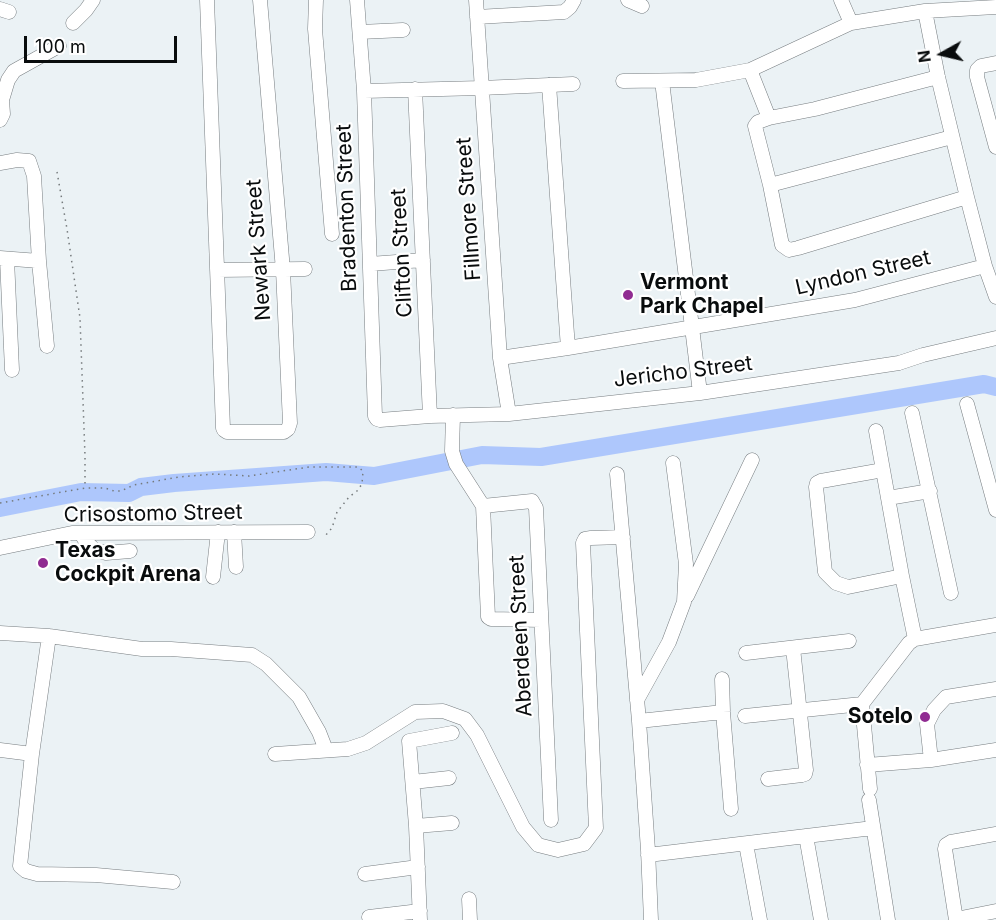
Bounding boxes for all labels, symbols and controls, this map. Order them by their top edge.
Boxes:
scale bar [27,24,180,62]
north arrow [912,24,972,84]
text: 100 m [35,36,86,57]
text: N [913,49,935,64]
street label: Bradenton Street [331,124,363,292]
street label: Fillmore Street [451,136,487,282]
street label: Newark Street [241,179,277,321]
street label: Clifton Street [386,188,418,318]
street label: Lyndon Street [793,245,933,301]
place label: Vermont Park Chapel [640,270,764,320]
marker: Vermont Park Chapel [621,288,635,302]
street label: Jericho Street [612,351,754,393]
street label: Crisostomo Street [63,500,243,528]
place label: Texas Cockpit Arena [55,538,201,588]
street label: Aberdeen Street [504,554,538,718]
marker: Texas Cockpit Arena [36,556,50,570]
place label: Sotelo [848,704,913,730]
marker: Sotelo [918,710,932,724]

